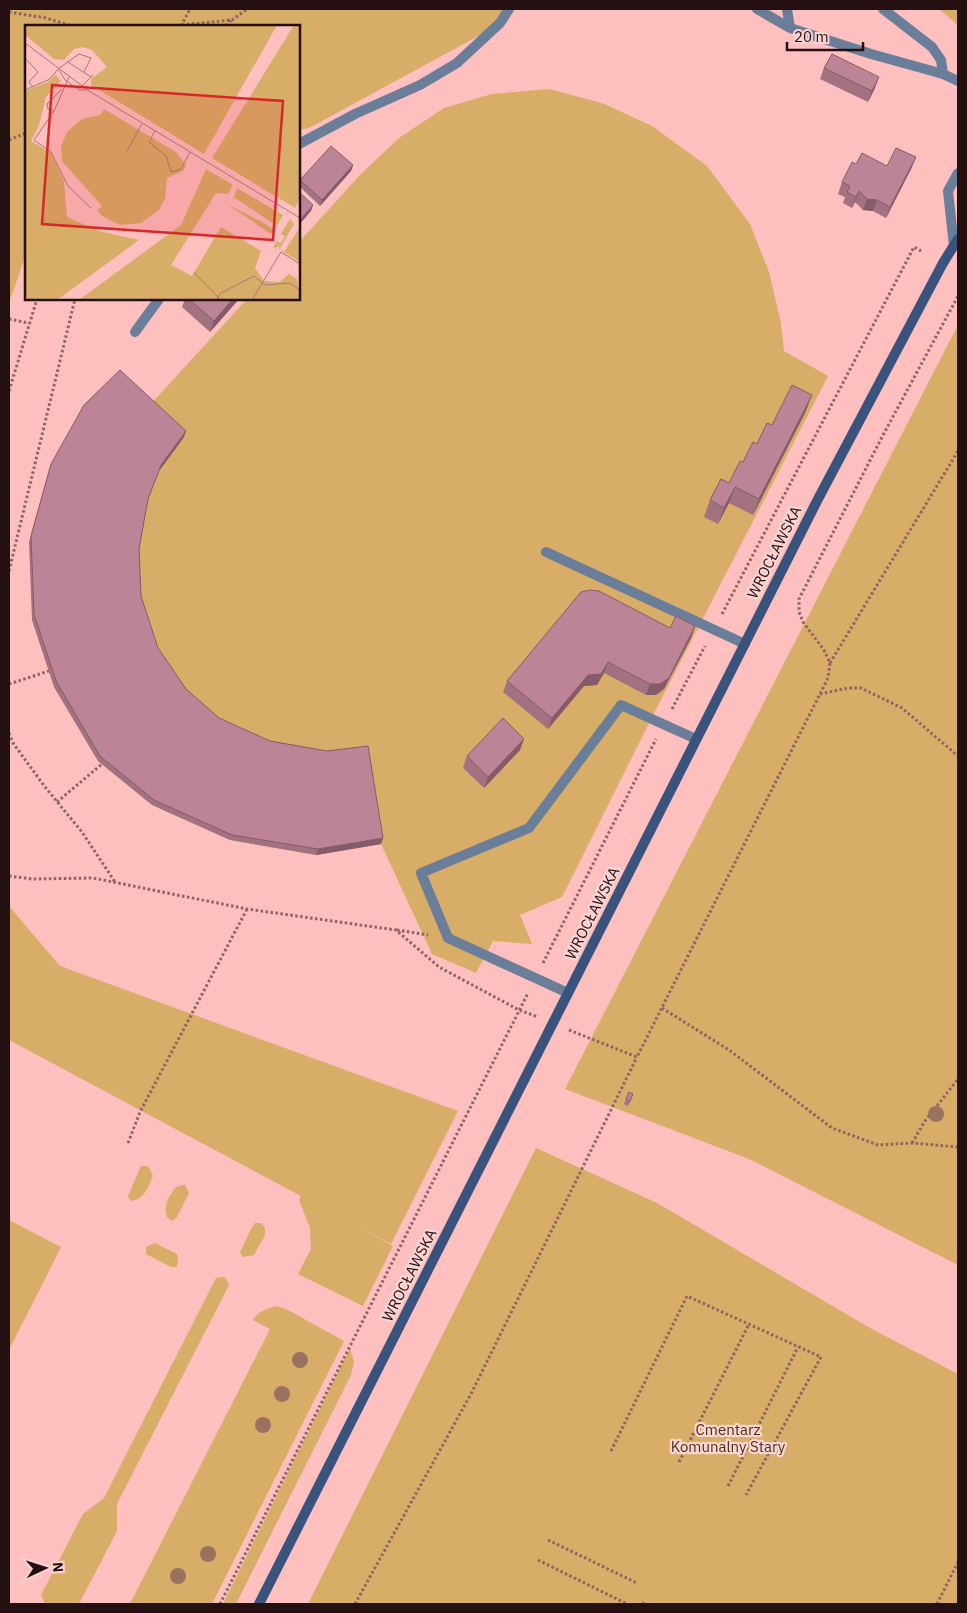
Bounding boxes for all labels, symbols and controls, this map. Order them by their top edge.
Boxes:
scale bar [787,20,863,52]
inset map [25,25,300,300]
text: 20 m [794,27,829,46]
street label: WROCŁAWSKA [743,502,806,601]
street label: WROCŁAWSKA [561,863,624,962]
street label: WROCŁAWSKA [378,1225,441,1324]
park label: Cmentarz Komunalny Stary [671,1420,786,1456]
north arrow [20,1543,70,1593]
text: N [49,1561,67,1573]

